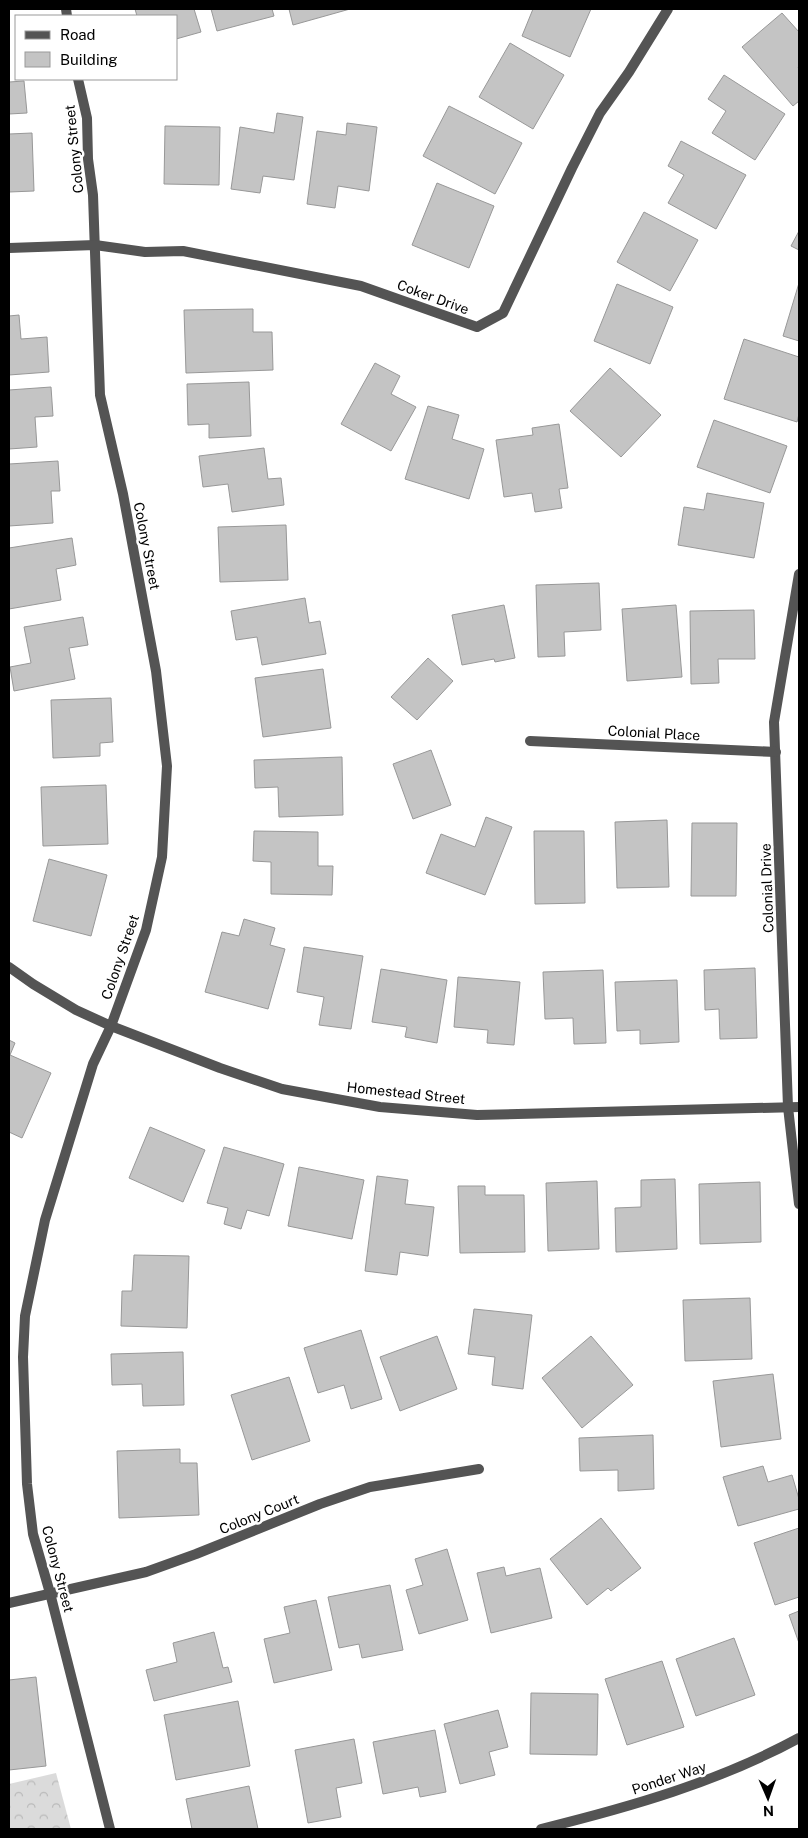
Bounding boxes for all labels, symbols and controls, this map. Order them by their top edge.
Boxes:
legend [15,15,178,80]
text: Road [60,26,96,43]
text: Building [60,51,118,68]
street label: Colony Street [61,104,87,194]
street label: Coker Drive [395,277,471,317]
street label: Colony Street [131,501,163,591]
street label: Colonial Place [607,723,701,743]
street label: Colonial Drive [757,843,777,933]
street label: Colony Street [98,912,142,1002]
street label: Homestead Street [346,1079,466,1107]
street label: Colony Court [217,1491,301,1537]
street label: Colony Street [39,1524,77,1614]
street label: Ponder Way [630,1758,709,1798]
north arrow [743,1773,793,1823]
text: N [763,1803,774,1819]

